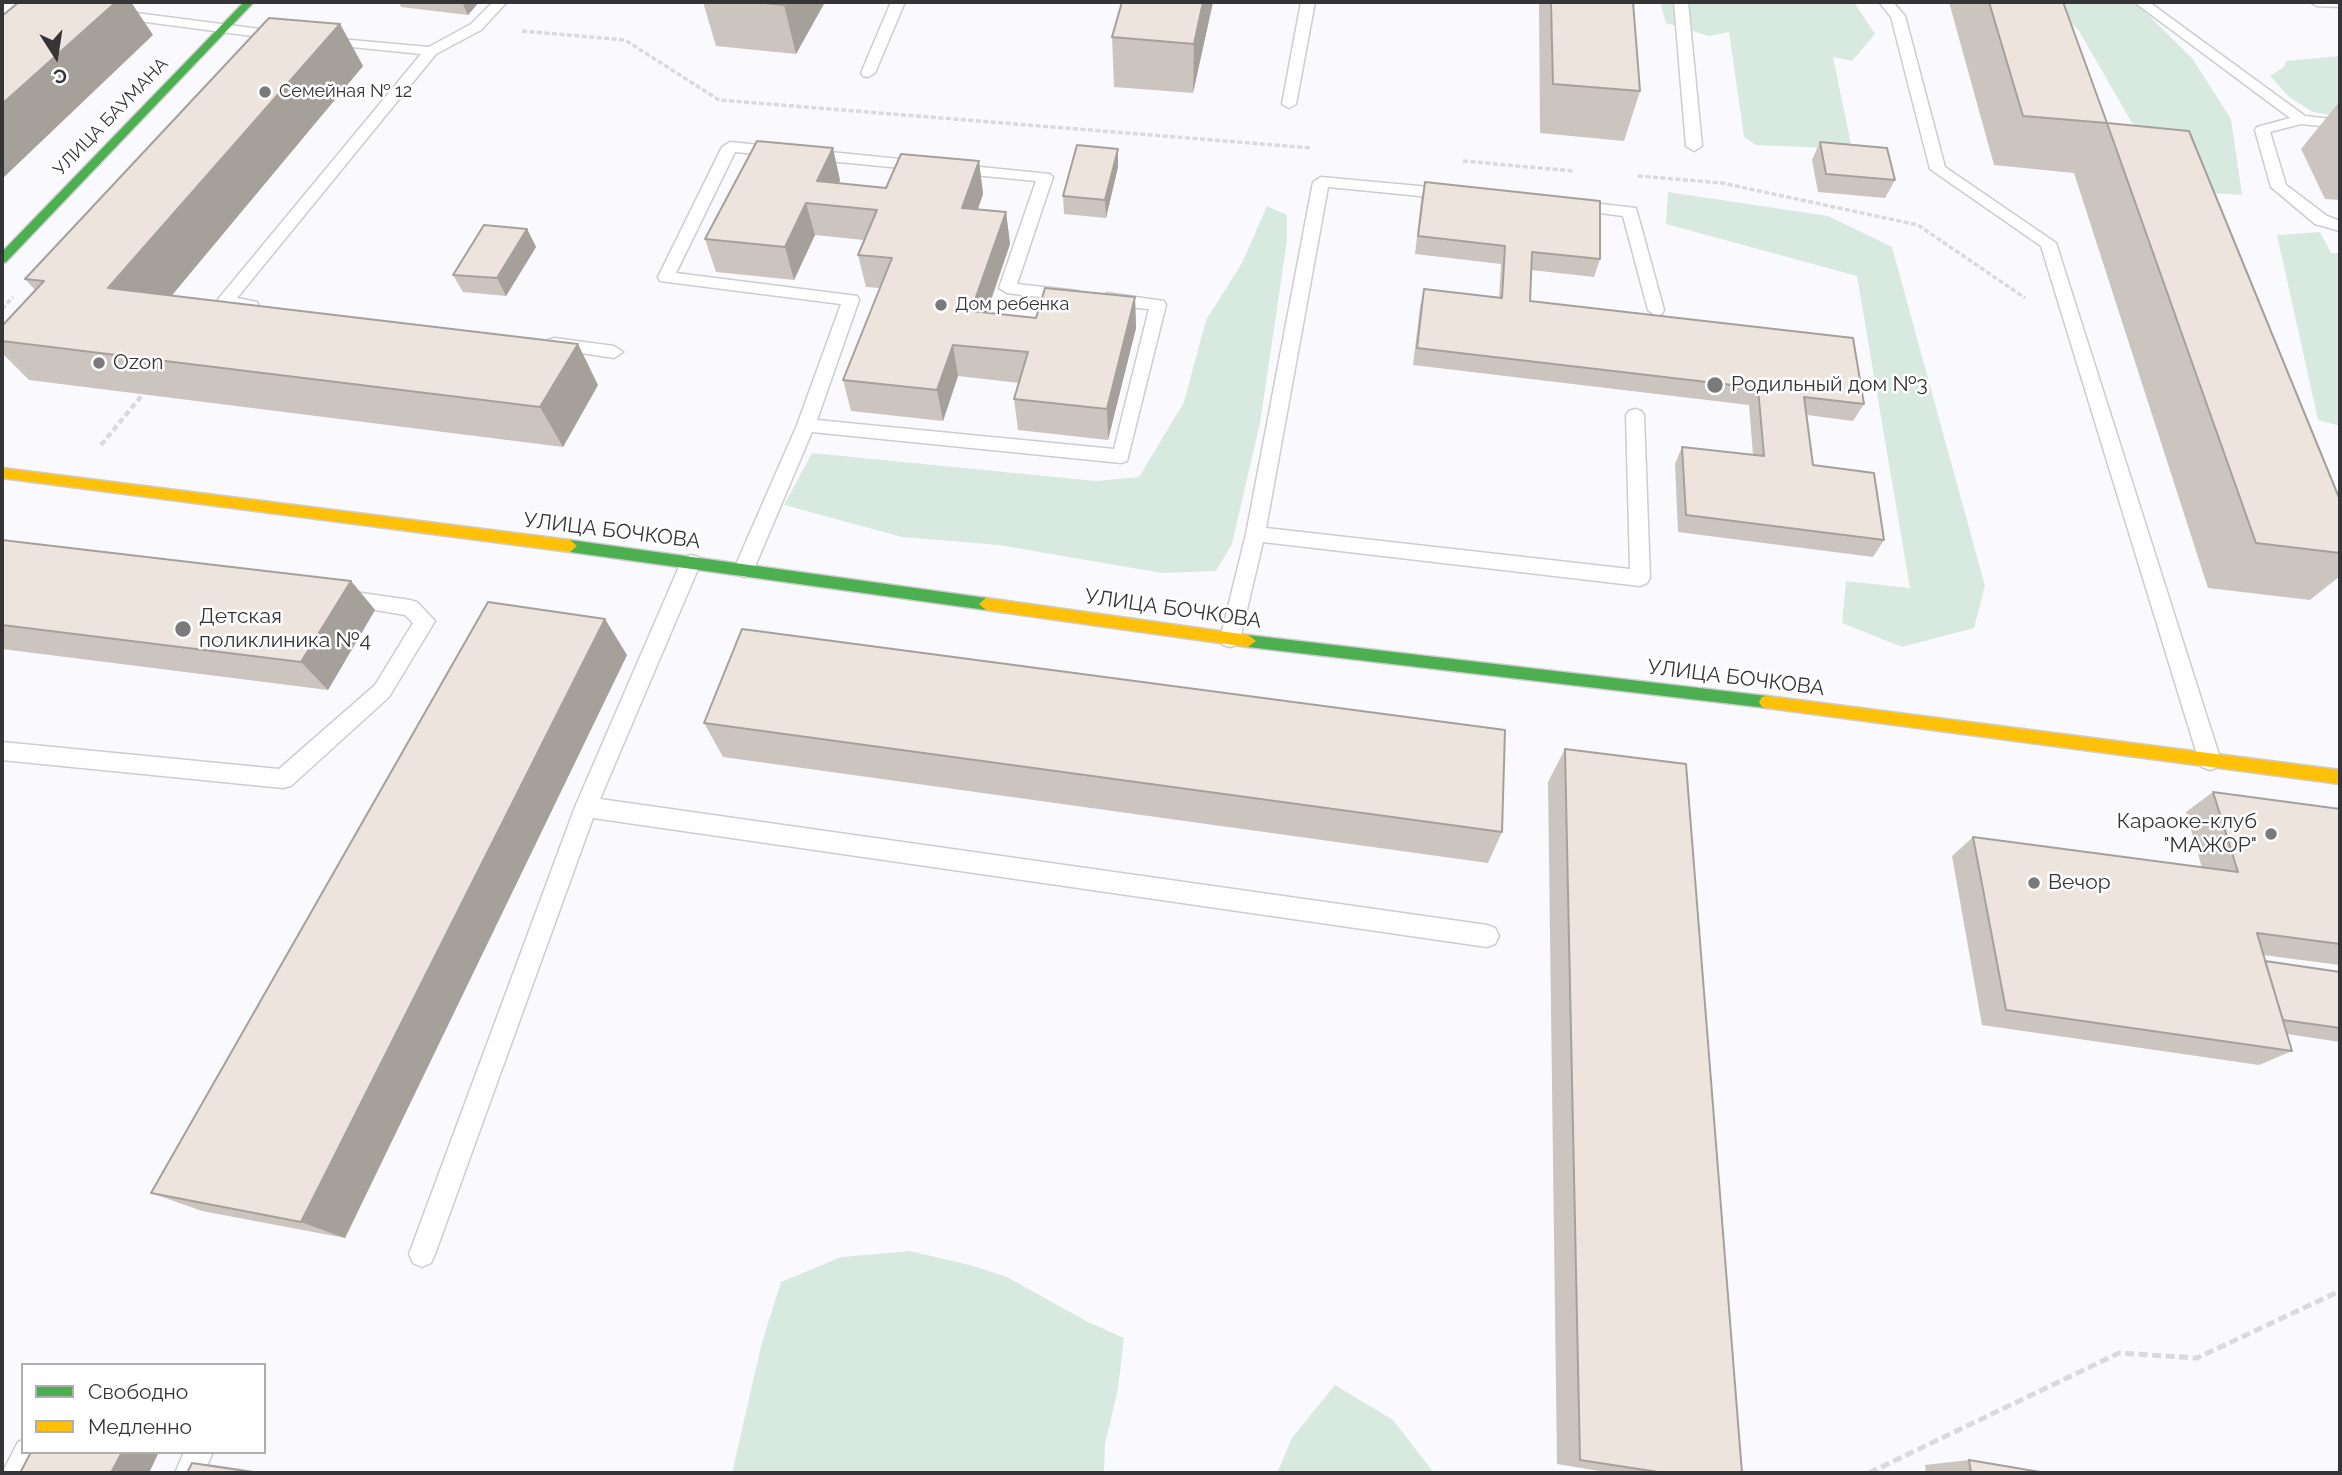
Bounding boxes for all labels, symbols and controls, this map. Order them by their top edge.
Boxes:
north arrow [21,21,91,91]
street label: УЛИЦА БАУМАНА [49,53,173,181]
text: С [52,64,69,89]
place label: Семейная № 12 [279,81,412,103]
marker: Семейная № 12 [257,84,273,100]
place label: Дом ребенка [955,294,1069,316]
marker: Дом ребенка [933,297,949,313]
place label: Ozon [113,350,164,376]
marker: Ozon [91,355,107,371]
place label: Родильный дом №3 [1731,372,1928,398]
marker: Родильный дом №3 [1705,375,1725,395]
street label: УЛИЦА БОЧКОВА [522,508,702,554]
street label: УЛИЦА БОЧКОВА [1083,584,1263,634]
place label: Детская поликлиника №4 [199,604,371,654]
marker: Детская поликлиника №4 [173,619,193,639]
street label: УЛИЦА БОЧКОВА [1646,655,1826,701]
place label: Караоке-клуб "МАЖОР" [2117,809,2257,859]
marker: Караоке-клуб "МАЖОР" [2263,826,2279,842]
place label: Вечор [2048,870,2111,896]
marker: Вечор [2026,875,2042,891]
legend [21,1363,266,1454]
text: Свободно [88,1379,188,1404]
text: Медленно [88,1414,192,1439]

